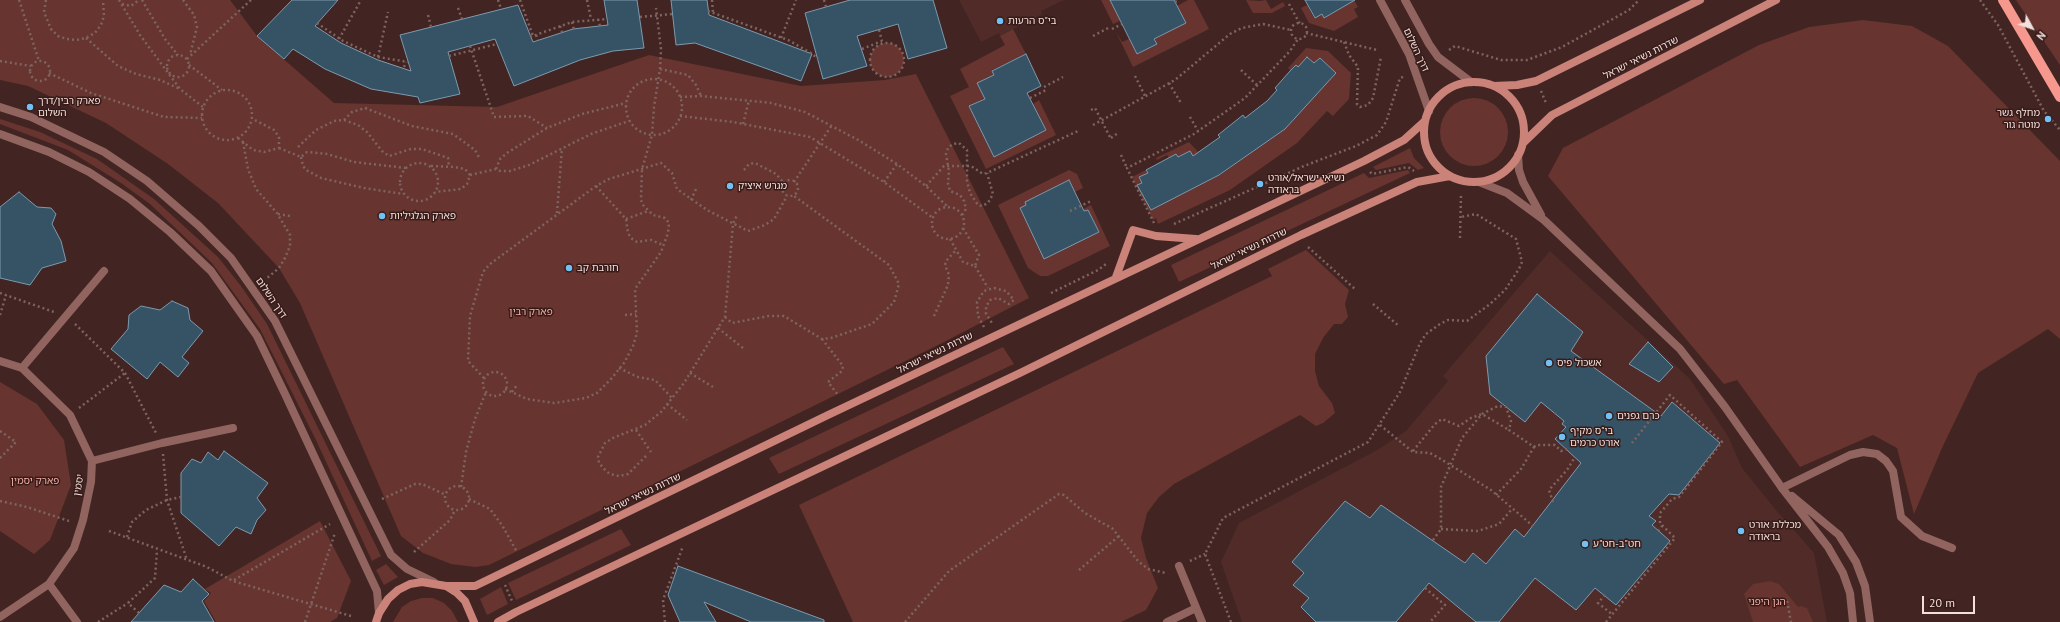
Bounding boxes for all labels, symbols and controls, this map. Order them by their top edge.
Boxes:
north arrow [2012,8,2052,48]
place label: בי"ס הרעות [1008,15,1056,27]
marker: בי"ס הרעות [995,16,1005,26]
street label: דרך השלום [1401,26,1431,74]
text: N [2034,28,2049,43]
street label: שדרות נשיאי ישראל [1601,34,1681,82]
place label: פארק רבין/דרך השלום [38,95,100,118]
marker: פארק רבין/דרך השלום [25,102,35,112]
place label: מחלף גשר מוטה גור [1997,107,2040,130]
marker: מחלף גשר מוטה גור [2043,114,2053,124]
place label: נשיאי ישראל/אורט בראודה [1268,172,1345,196]
marker: נשיאי ישראל/אורט בראודה [1255,179,1265,189]
place label: מגרש איציק [738,180,787,192]
marker: מגרש איציק [725,181,735,191]
place label: פארק הגלגיליות [390,210,456,222]
marker: פארק הגלגיליות [377,211,387,221]
street label: שדרות נשיאי ישראל [1209,225,1289,273]
place label: חורבת קב [577,262,619,274]
marker: חורבת קב [564,263,574,273]
street label: דרך השלום [253,275,289,321]
park label: פארק רבין [509,306,553,318]
street label: שדרות נשיאי ישראל [895,329,975,377]
place label: אשכול פיס [1557,357,1602,369]
marker: אשכול פיס [1544,358,1554,368]
place label: כרם גפנים [1617,410,1660,422]
marker: כרם גפנים [1604,411,1614,421]
place label: בי"ס מקיף אורט כרמים [1570,425,1620,448]
marker: בי"ס מקיף אורט כרמים [1557,432,1567,442]
street label: שדרות נשיאי ישראל [603,470,683,518]
street label: יסמין [71,473,87,497]
park label: פארק יסמין [11,475,59,487]
place label: מכללת אורט בראודה [1749,519,1801,542]
marker: מכללת אורט בראודה [1736,526,1746,536]
place label: חט"ב-חט"ע [1593,538,1641,550]
marker: חט"ב-חט"ע [1580,539,1590,549]
scale bar [1924,588,1977,614]
text: 20 m [1929,595,1955,610]
park label: הגן היפני [1748,596,1786,608]

